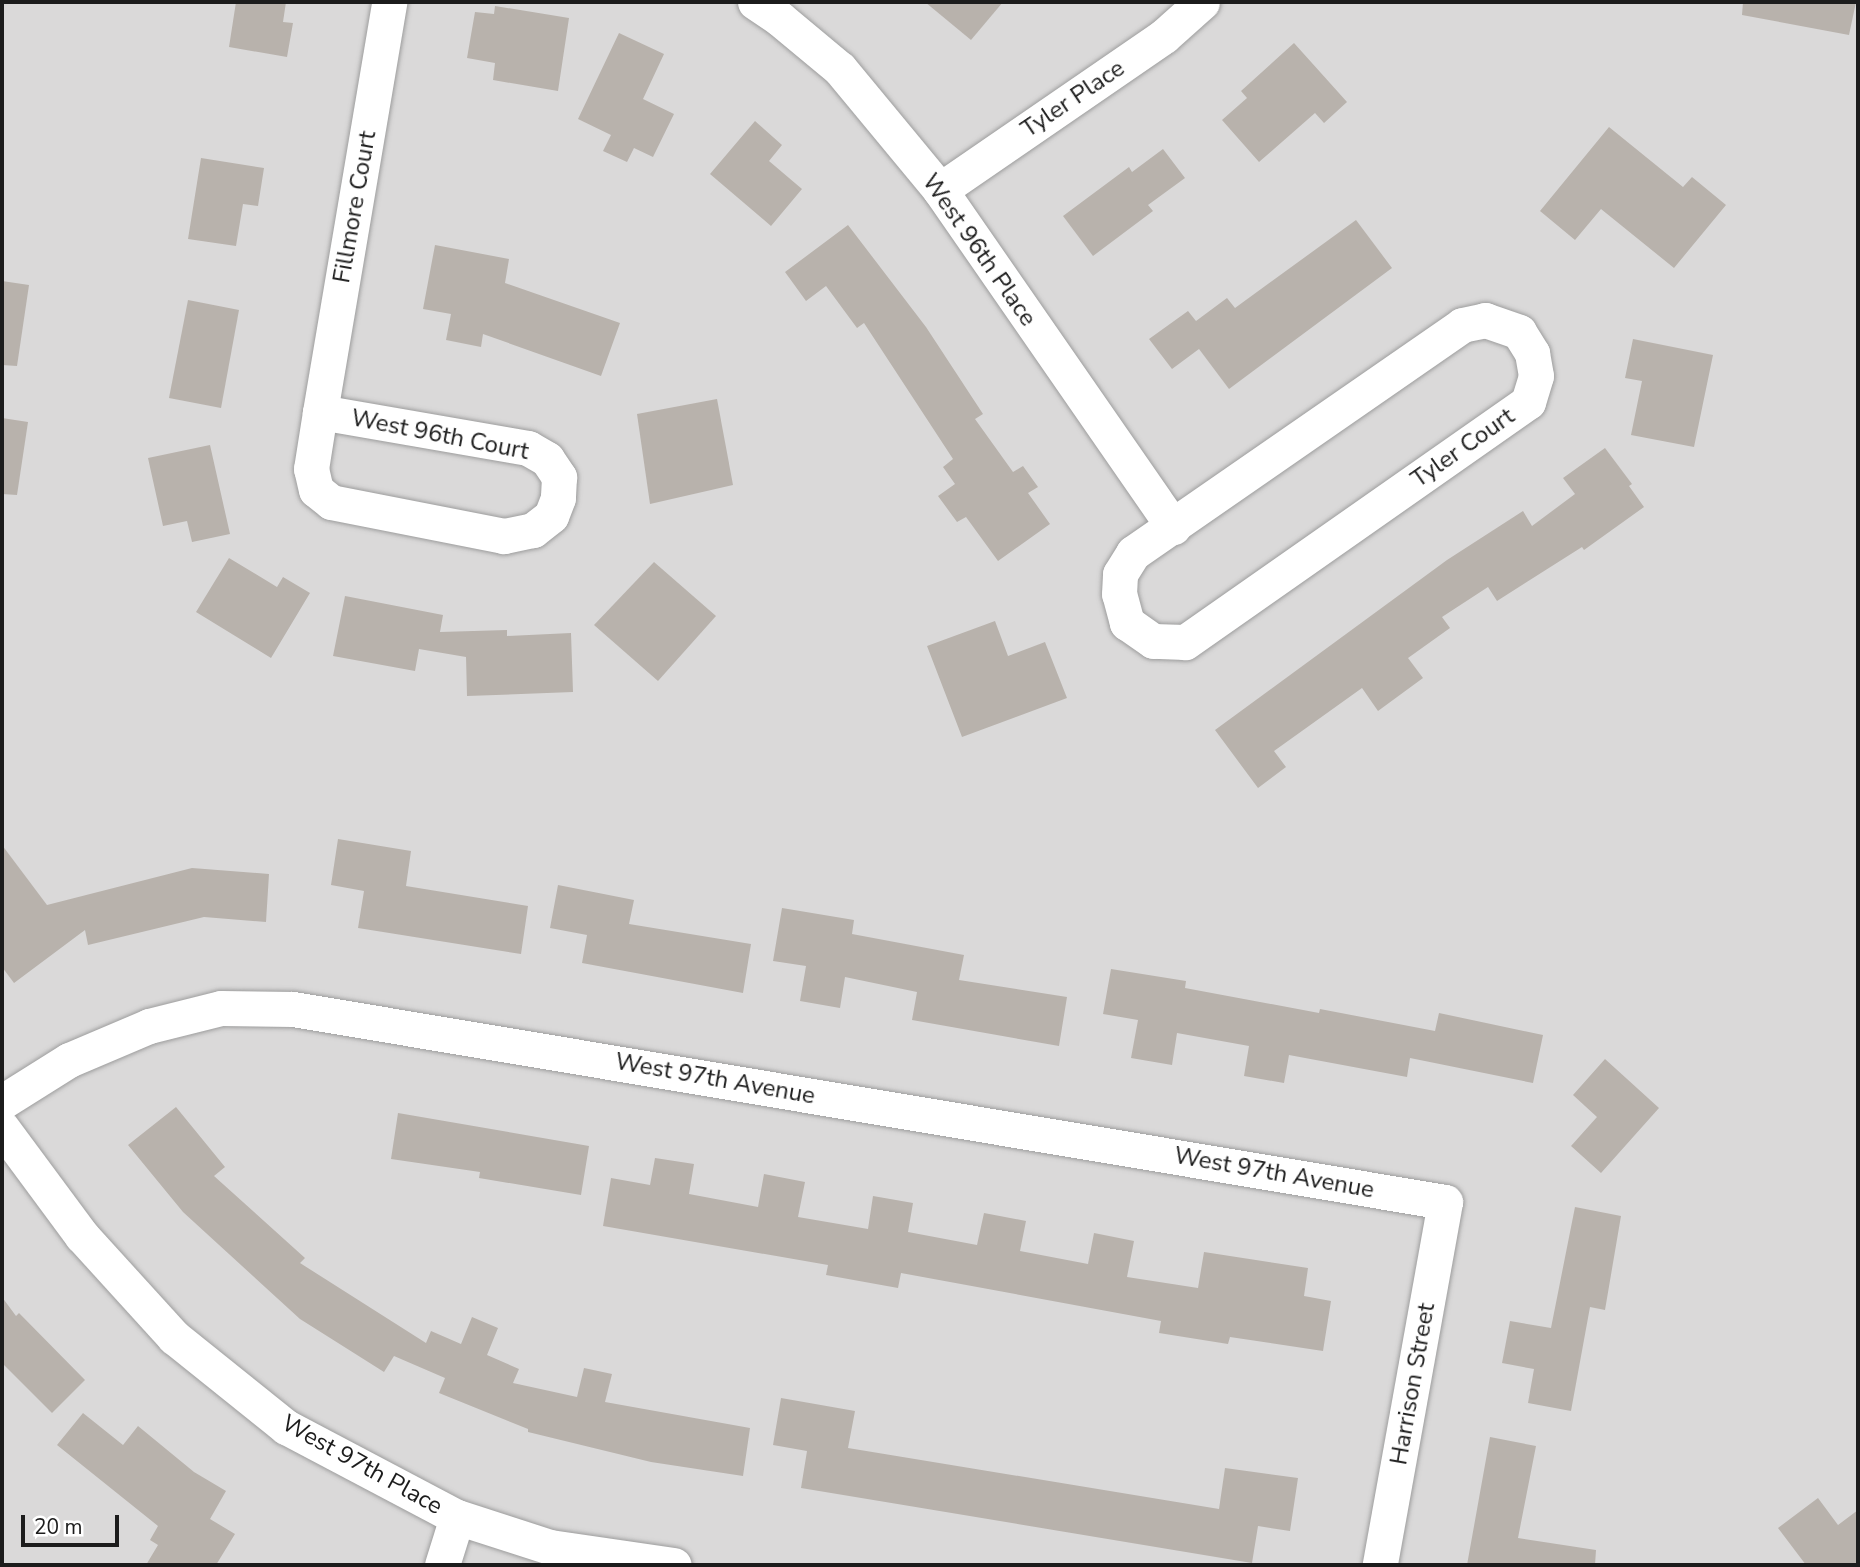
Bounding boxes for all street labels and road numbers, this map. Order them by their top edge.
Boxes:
street label: Tyler Place [1016,54,1130,144]
street label: Fillmore Court [327,129,383,285]
street label: West 96th Place [916,168,1042,332]
street label: Tyler Court [1406,402,1520,494]
street label: West 96th Court [349,404,531,466]
street label: West 97th Avenue [613,1047,817,1111]
street label: West 97th Avenue [1172,1141,1376,1205]
street label: Harrison Street [1385,1301,1441,1467]
street label: West 97th Place [277,1409,447,1521]

